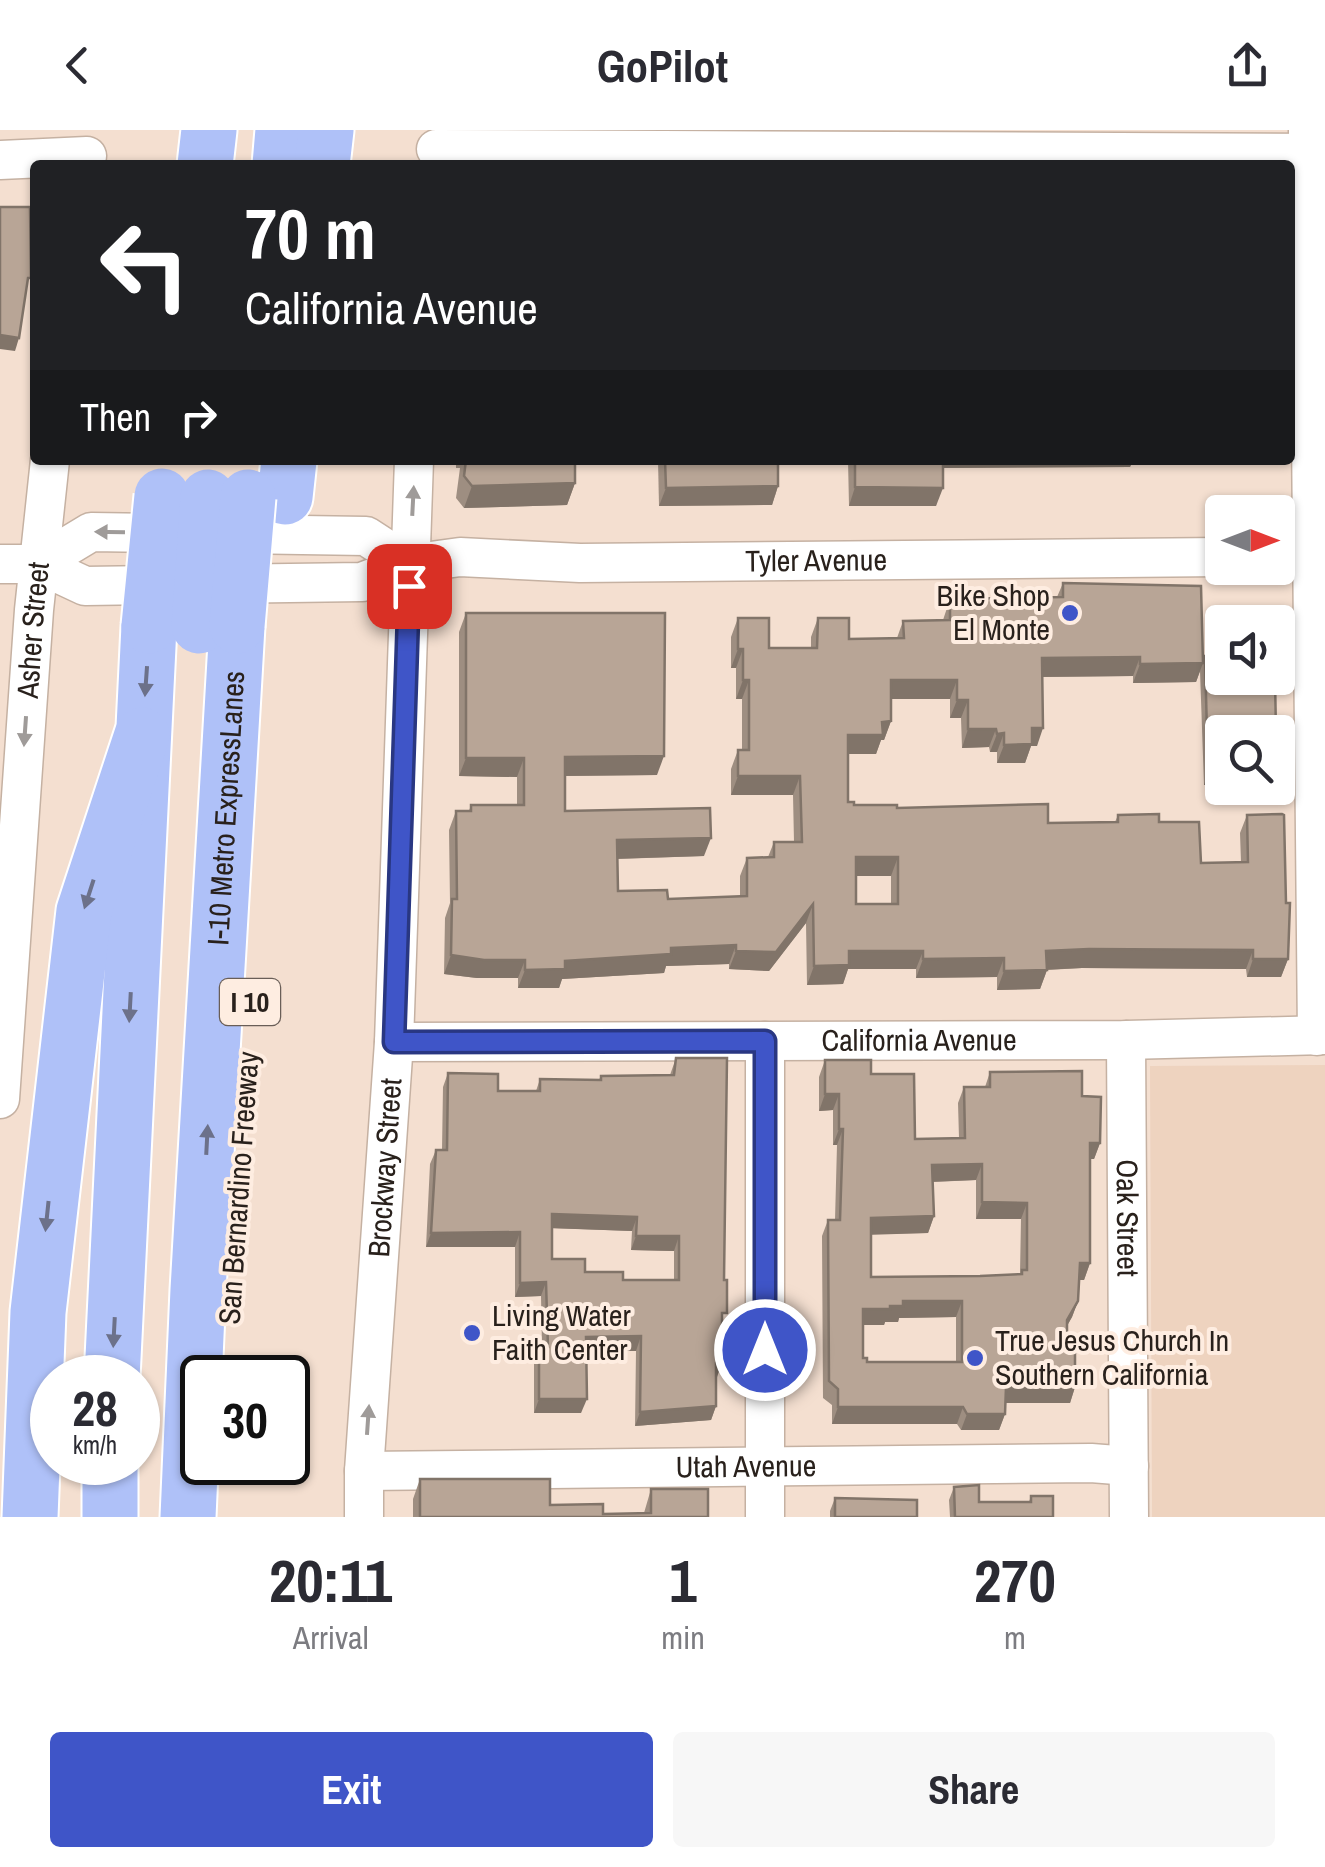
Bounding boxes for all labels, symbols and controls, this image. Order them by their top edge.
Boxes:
text: GoPilot [597,35,728,96]
icon: back [50,38,105,93]
icon: share [1220,38,1275,93]
text: 70 m [245,187,376,281]
icon: left [80,200,210,330]
text: California Avenue [245,277,538,338]
icon: right [171,390,226,445]
text: Then [80,392,151,443]
one-way arrow [405,484,421,516]
north arrow [1205,495,1295,585]
map controls [1205,495,1295,805]
one-way arrow [93,524,125,540]
street label: Tyler Avenue [745,539,887,580]
pin [367,544,452,629]
icon: arrive [382,559,437,614]
street label: Asher Street [7,560,58,701]
place label: Bike Shop El Monte [936,575,1050,649]
marker: Bike Shop El Monte [1059,602,1081,624]
button: sound [1205,605,1295,695]
one-way arrow [138,665,154,697]
street label: I-10 Metro ExpressLanes [197,670,253,946]
button: search [1205,715,1295,805]
one-way arrow [17,716,33,748]
one-way arrow [81,880,96,910]
road number: I 10 [220,979,280,1025]
one-way arrow [121,992,137,1024]
street label: California Avenue [821,1019,1017,1060]
street label: San Bernardino Freeway [209,1049,268,1326]
street label: Brockway Street [358,1077,410,1258]
one-way arrow [199,1124,215,1155]
street label: Oak Street [1108,1159,1148,1277]
one-way arrow [39,1201,55,1232]
place label: Living Water Faith Center [492,1295,631,1369]
position arrow [713,1298,817,1402]
one-way arrow [106,1317,122,1349]
place label: True Jesus Church In Southern California [995,1320,1229,1394]
marker: Living Water Faith Center [461,1322,483,1344]
marker: True Jesus Church In Southern California [964,1347,986,1369]
speed limit sign: 30 [180,1355,310,1485]
text: 28 [72,1374,118,1442]
one-way arrow [360,1403,376,1435]
text: km/h [73,1428,117,1462]
street label: Utah Avenue [675,1445,816,1487]
text: 20:11 [269,1540,392,1621]
text: 1 [669,1540,697,1621]
text: 270 [974,1540,1056,1621]
text: Arrival [293,1616,368,1659]
text: min [661,1616,705,1659]
text: m [1004,1616,1026,1659]
button: Exit [50,1732,653,1847]
button: Share [673,1732,1275,1847]

